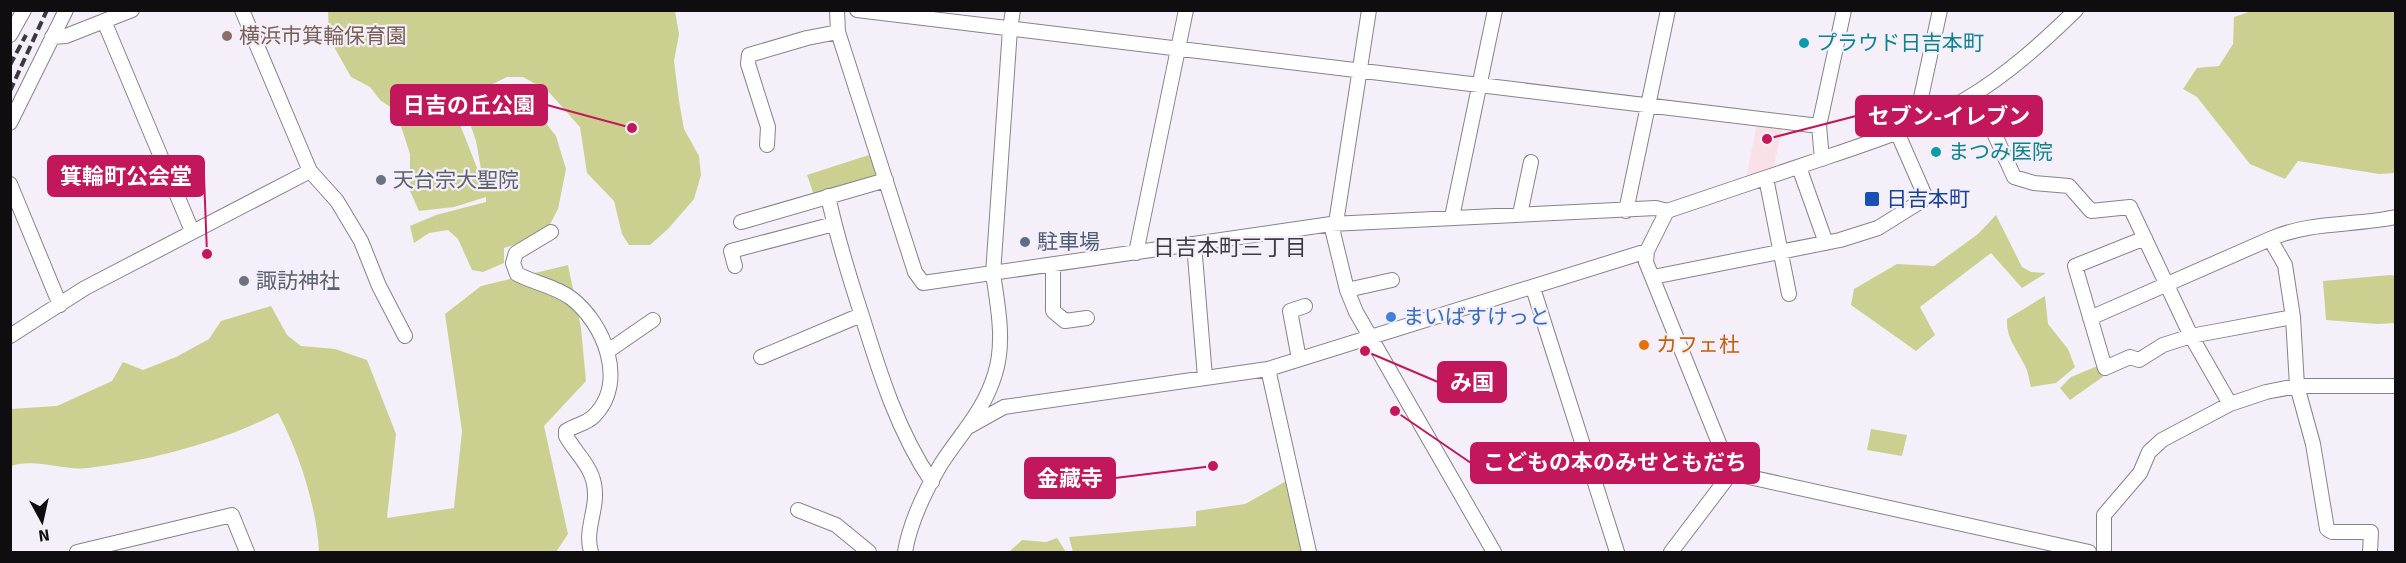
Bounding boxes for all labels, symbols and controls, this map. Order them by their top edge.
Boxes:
place label: 横浜市箕輪保育園 [239,23,407,49]
marker: 横浜市箕輪保育園 [220,29,234,43]
place label: プラウド日吉本町 [1816,30,1984,56]
marker: プラウド日吉本町 [1797,36,1811,50]
callout: 日吉の丘公園 [391,85,547,125]
text: 日吉の丘公園 [403,92,535,119]
callout: セブン-イレブン [1856,96,2042,136]
text: セブン-イレブン [1868,103,2030,130]
place label: まつみ医院 [1948,139,2053,165]
marker: まつみ医院 [1929,145,1943,159]
callout: 箕輪町公会堂 [48,156,204,196]
text: 箕輪町公会堂 [60,163,192,190]
place label: 天台宗大聖院 [393,167,519,193]
marker: 天台宗大聖院 [374,173,388,187]
place label: 日吉本町 [1886,186,1970,212]
marker: 日吉本町 [1863,190,1881,208]
place label: 駐車場 [1037,229,1100,255]
district label: 日吉本町三丁目 [1153,234,1307,261]
marker: 駐車場 [1018,235,1032,249]
place label: 諏訪神社 [256,268,340,294]
marker: 諏訪神社 [237,274,251,288]
place label: まいばすけっと [1403,304,1550,330]
marker: まいばすけっと [1384,310,1398,324]
place label: カフェ杜 [1656,332,1740,358]
marker: カフェ杜 [1637,338,1651,352]
callout: み国 [1438,362,1506,402]
text: み国 [1450,369,1494,396]
callout: こどもの本のみせともだち [1471,443,1759,483]
text: こどもの本のみせともだち [1483,449,1747,476]
callout: 金藏寺 [1025,458,1115,498]
text: 金藏寺 [1037,465,1103,492]
north arrow [12,491,72,551]
text: N [37,524,51,546]

